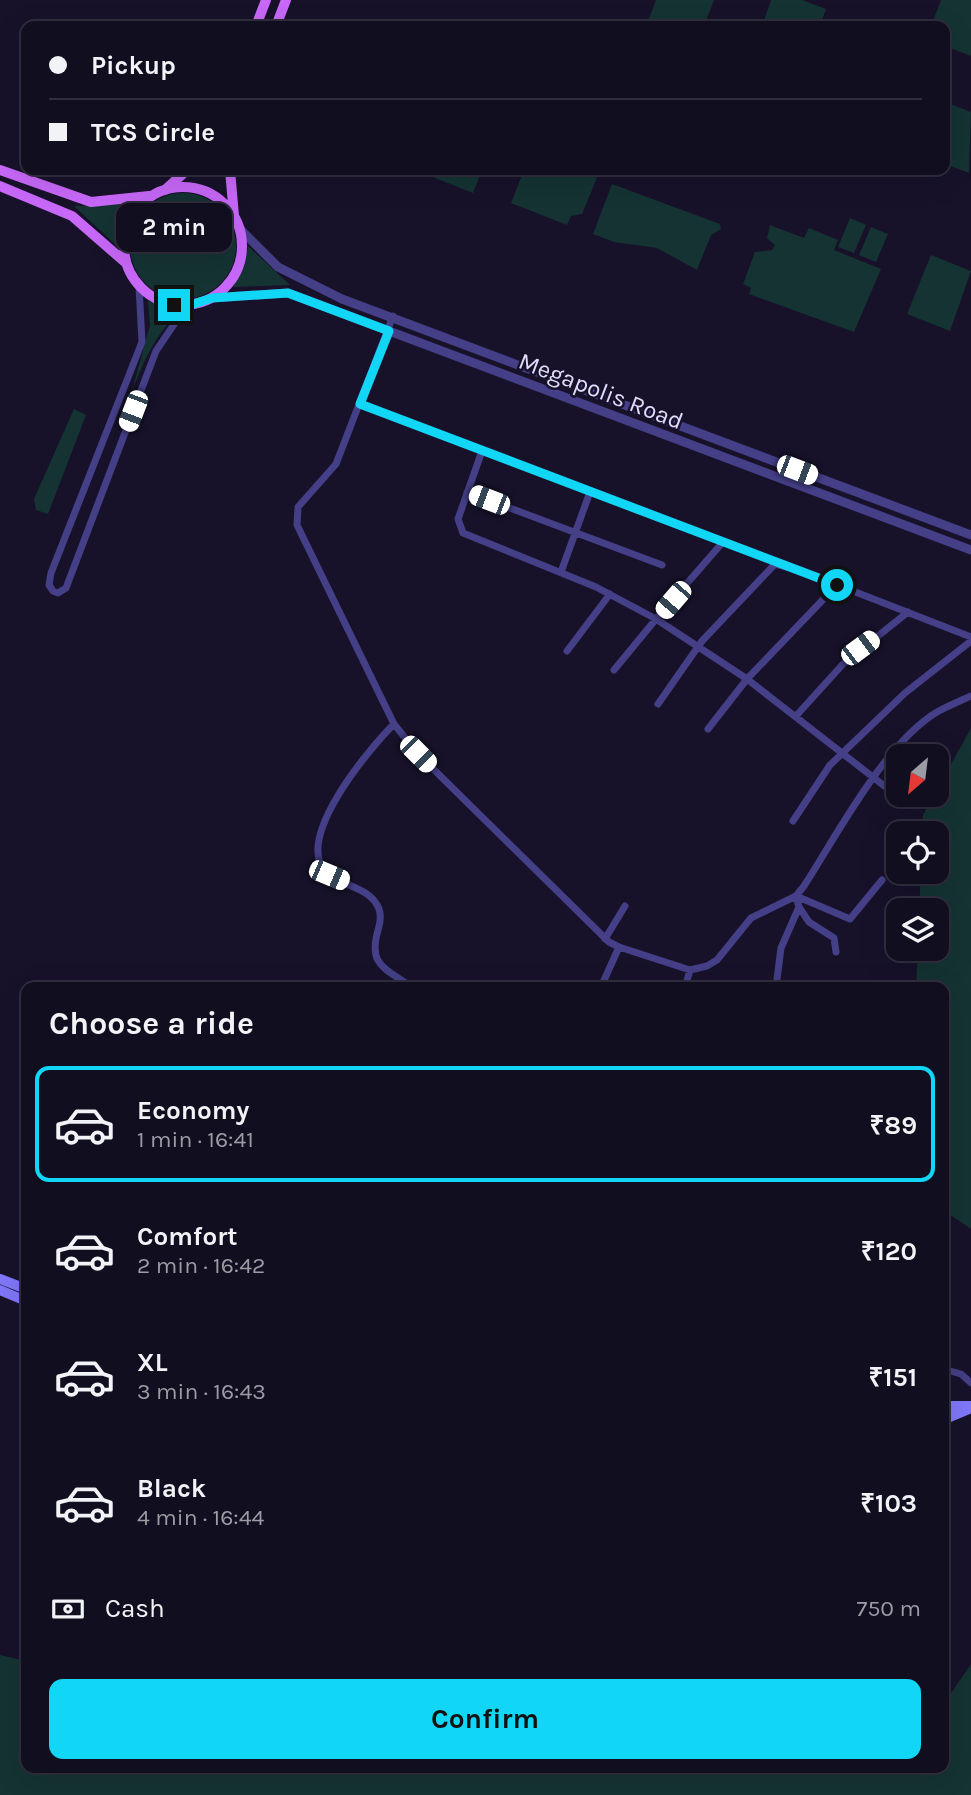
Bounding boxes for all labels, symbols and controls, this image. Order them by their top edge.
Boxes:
text: Pickup [91,50,176,81]
text: TCS Circle [91,117,215,148]
callout: 2 min [116,204,232,252]
text: 2 min [142,214,206,241]
route end [158,289,190,321]
street label: Megapolis Road [515,347,687,435]
car [116,388,151,434]
car [774,453,821,487]
car [466,483,513,517]
route start [821,569,853,601]
car [652,577,695,623]
car [837,627,884,669]
car [396,732,441,776]
north arrow [886,744,948,807]
map controls [886,744,949,961]
button: locate [886,821,949,884]
car [306,857,353,893]
button: layers [886,898,949,961]
text: Choose a ride [49,1005,254,1042]
icon: car [53,1093,116,1156]
text: Economy [137,1095,249,1126]
text: ₹89 [869,1110,917,1141]
text: 1 min · 16:41 [137,1126,254,1153]
icon: car [53,1219,116,1282]
text: Comfort [137,1221,238,1252]
text: ₹120 [861,1236,917,1267]
text: 2 min · 16:42 [137,1252,265,1279]
icon: car [53,1345,116,1408]
text: XL [137,1347,168,1378]
text: ₹151 [868,1362,917,1393]
text: 3 min · 16:43 [137,1378,266,1405]
icon: car [53,1471,116,1534]
text: Black [137,1473,206,1504]
text: ₹103 [860,1488,917,1519]
text: 4 min · 16:44 [137,1504,264,1531]
icon: cash [49,1590,87,1628]
text: Cash [105,1593,165,1624]
text: 750 m [857,1595,921,1622]
button: Confirm [49,1679,921,1759]

